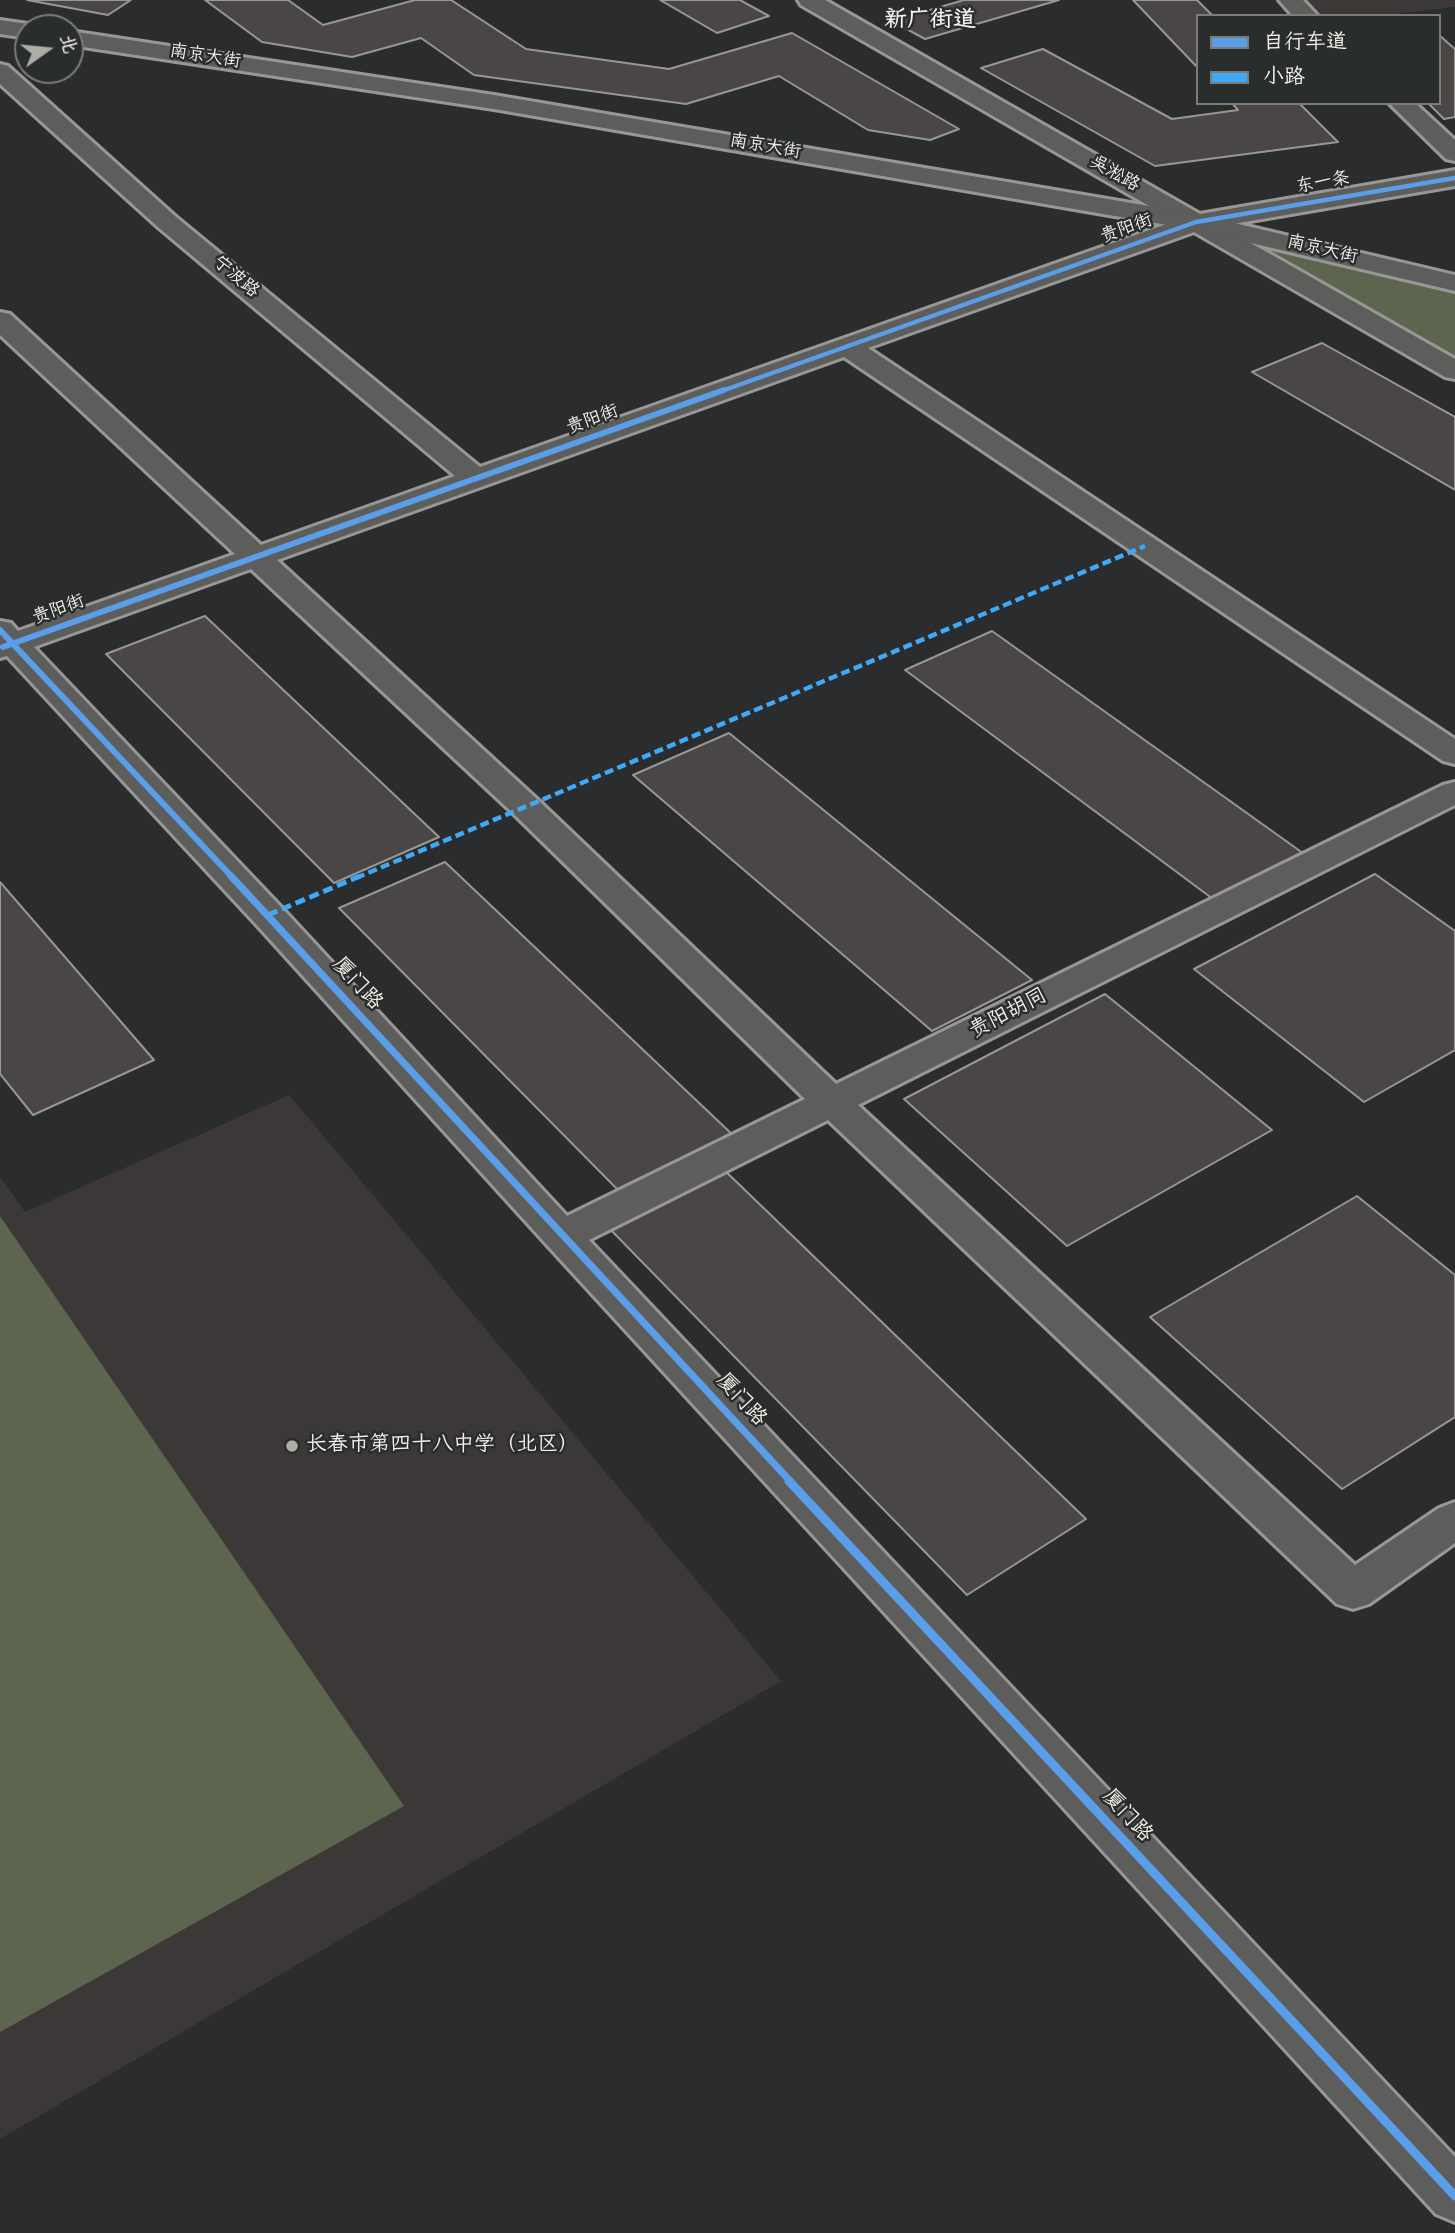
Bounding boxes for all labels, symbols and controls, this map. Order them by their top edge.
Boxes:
district label: 新广街道 [884,8,976,36]
north arrow [14,14,84,84]
legend [1196,14,1441,105]
text: 自行车道 [1263,26,1347,59]
text: 北 [50,31,84,57]
street label: 南京大街 [168,42,242,74]
text: 小路 [1263,61,1305,94]
street label: 南京大街 [728,131,802,165]
street label: 吴淞路 [1085,152,1143,198]
street label: 东一条 [1295,169,1351,199]
street label: 贵阳街 [1098,211,1156,249]
street label: 南京大街 [1284,232,1360,270]
street label: 宁波路 [207,252,263,304]
street label: 贵阳街 [564,402,622,440]
street label: 贵阳街 [30,592,88,630]
street label: 厦门路 [325,953,387,1017]
street label: 贵阳胡同 [966,985,1052,1045]
street label: 厦门路 [709,1369,771,1433]
place label: 长春市第四十八中学（北区） [306,1433,579,1459]
marker: 长春市第四十八中学（北区） [284,1438,300,1454]
street label: 厦门路 [1095,1785,1157,1849]

